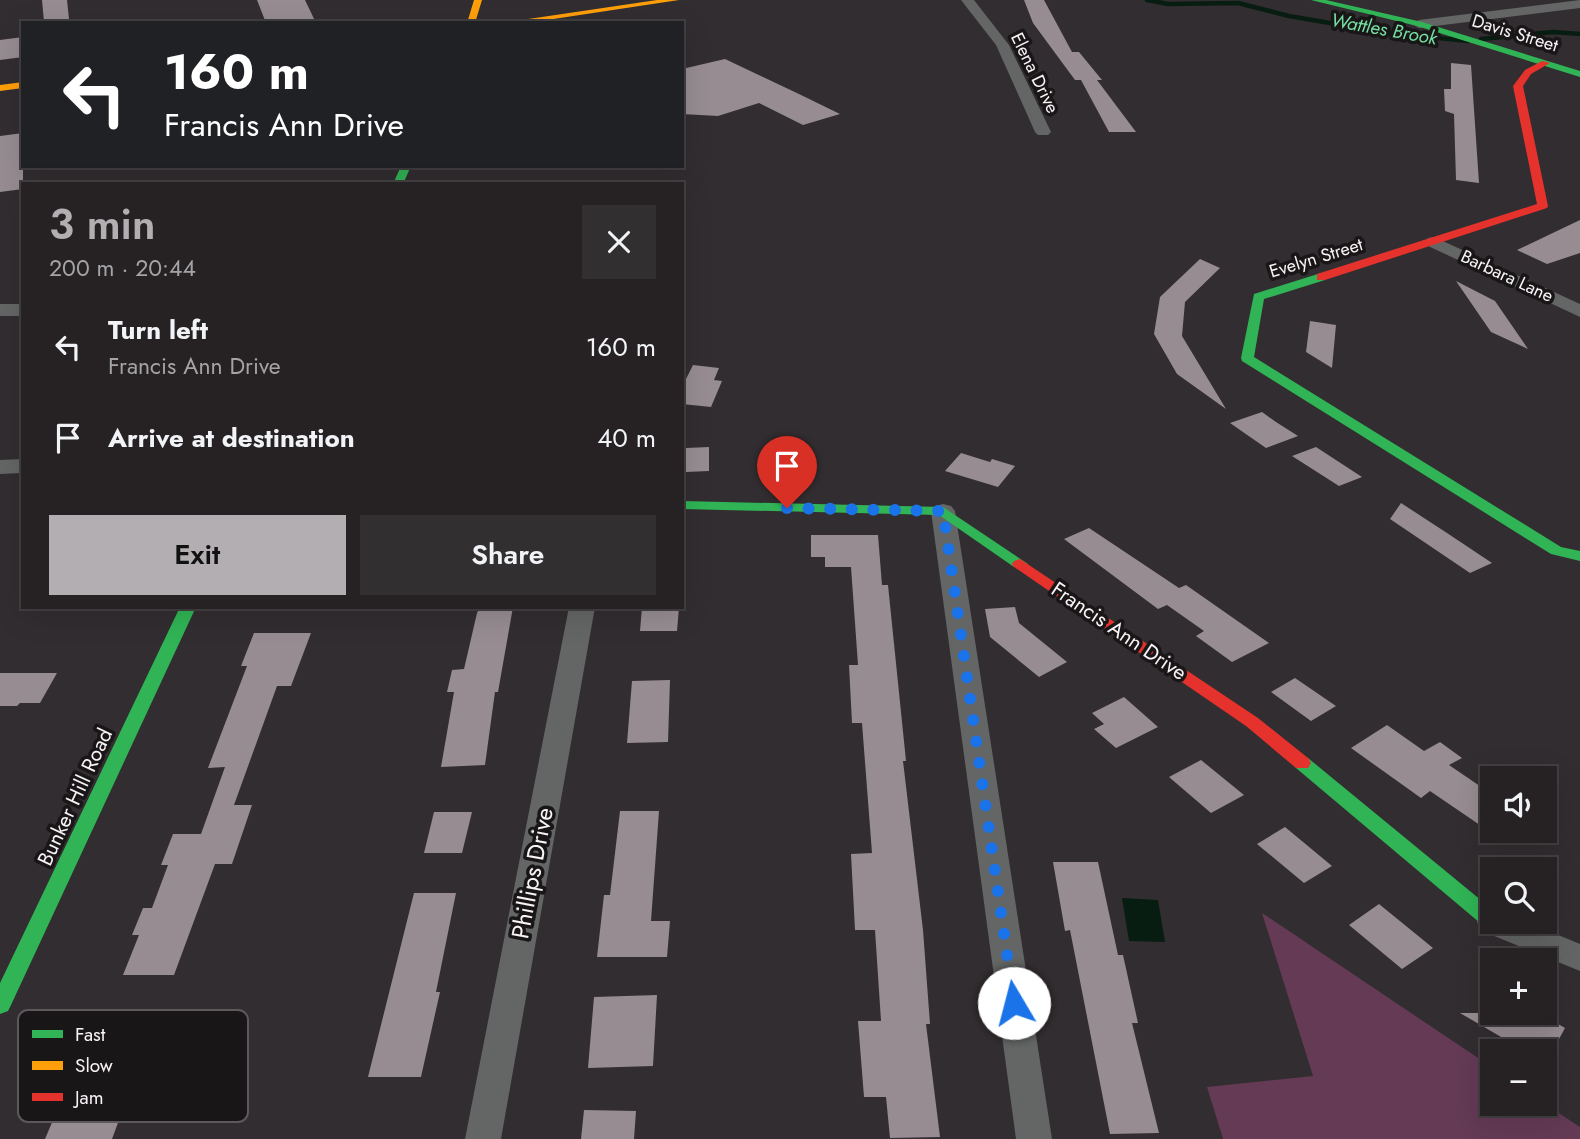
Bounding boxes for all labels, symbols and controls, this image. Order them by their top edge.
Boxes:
water label: Wattles Brook [1329,6,1440,52]
street label: Davis Street [1469,8,1562,59]
street label: Elena Drive [1004,28,1066,118]
text: 160 m [164,37,309,107]
icon: left [49,49,140,140]
text: Francis Ann Drive [164,102,404,148]
text: 3 min [49,194,155,255]
button: close [582,205,656,279]
street label: Evelyn Street [1266,231,1367,285]
street label: Barbara Lane [1456,243,1558,309]
text: 200 m · 20:44 [49,251,196,285]
text: Turn left [108,311,208,349]
icon: left [49,328,87,366]
text: 160 m [586,328,656,366]
text: Francis Ann Drive [108,349,281,383]
icon: arrive [49,419,87,457]
text: Arrive at destination [108,419,355,457]
text: 40 m [597,419,656,457]
pin [757,436,817,508]
icon: arrive [768,447,806,485]
button: Exit [49,515,346,595]
button: Share [360,515,656,595]
street label: Francis Ann Drive [1045,575,1193,688]
street label: Bunker Hill Road [30,723,120,871]
map controls [1480,766,1557,1116]
button: sound [1480,766,1557,843]
street label: Phillips Drive [502,804,562,942]
button: search [1480,857,1557,934]
button: + [1480,948,1557,1025]
position arrow [977,966,1051,1040]
legend [18,1010,248,1122]
text: Fast [75,1021,106,1048]
button: − [1480,1039,1557,1116]
text: Slow [75,1052,113,1079]
text: Jam [72,1084,104,1111]

